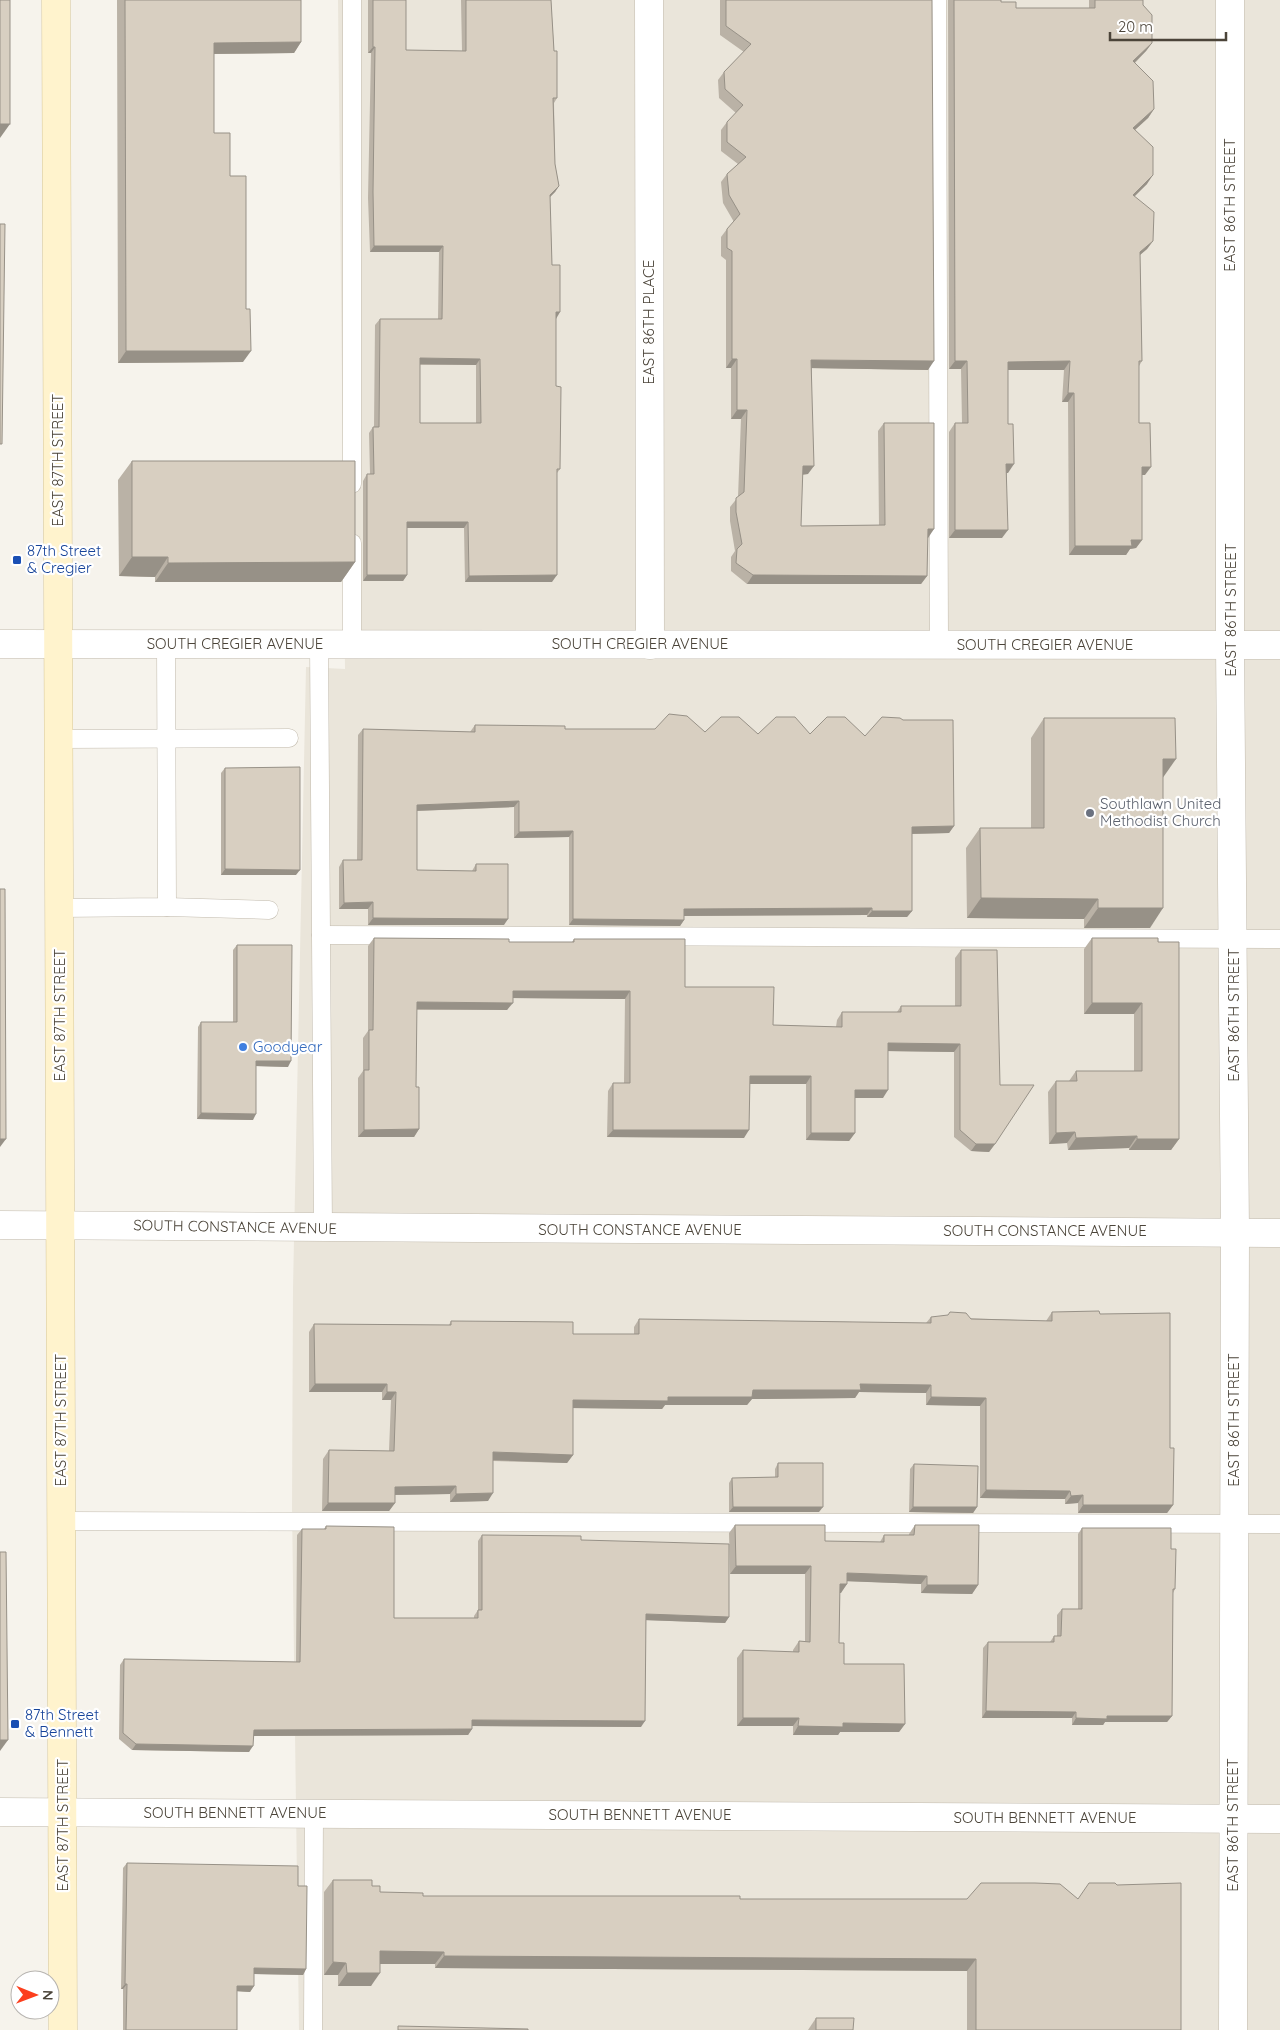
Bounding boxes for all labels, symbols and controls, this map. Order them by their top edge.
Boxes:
scale bar [1110,10,1226,42]
text: 20 m [1118,17,1153,36]
street label: EAST 86TH STREET [1220,138,1239,272]
street label: EAST 86TH PLACE [639,260,658,384]
street label: EAST 87TH STREET [48,394,67,526]
place label: 87th Street & Cregier [27,541,101,577]
street label: EAST 86TH STREET [1221,543,1240,677]
marker: 87th Street & Cregier [11,554,23,566]
street label: SOUTH CREGIER AVENUE [147,634,323,653]
street label: SOUTH CREGIER AVENUE [552,634,728,653]
street label: SOUTH CREGIER AVENUE [957,635,1133,654]
place label: Southlawn United Methodist Church [1100,794,1221,830]
marker: Southlawn United Methodist Church [1084,807,1096,819]
street label: EAST 86TH STREET [1224,948,1243,1082]
street label: EAST 87TH STREET [50,949,69,1081]
place label: Goodyear [253,1037,323,1056]
marker: Goodyear [237,1041,249,1053]
street label: SOUTH CONSTANCE AVENUE [133,1215,337,1238]
street label: SOUTH CONSTANCE AVENUE [538,1220,742,1239]
street label: SOUTH CONSTANCE AVENUE [943,1221,1147,1240]
street label: EAST 86TH STREET [1224,1353,1243,1487]
street label: EAST 87TH STREET [51,1354,70,1486]
place label: 87th Street & Bennett [25,1705,99,1741]
marker: 87th Street & Bennett [9,1718,21,1730]
street label: EAST 86TH STREET [1223,1758,1242,1892]
street label: EAST 87TH STREET [53,1759,72,1891]
street label: SOUTH BENNETT AVENUE [144,1803,326,1822]
street label: SOUTH BENNETT AVENUE [549,1805,731,1824]
street label: SOUTH BENNETT AVENUE [954,1808,1136,1827]
north arrow [10,1970,60,2020]
text: N [39,1990,57,2001]

